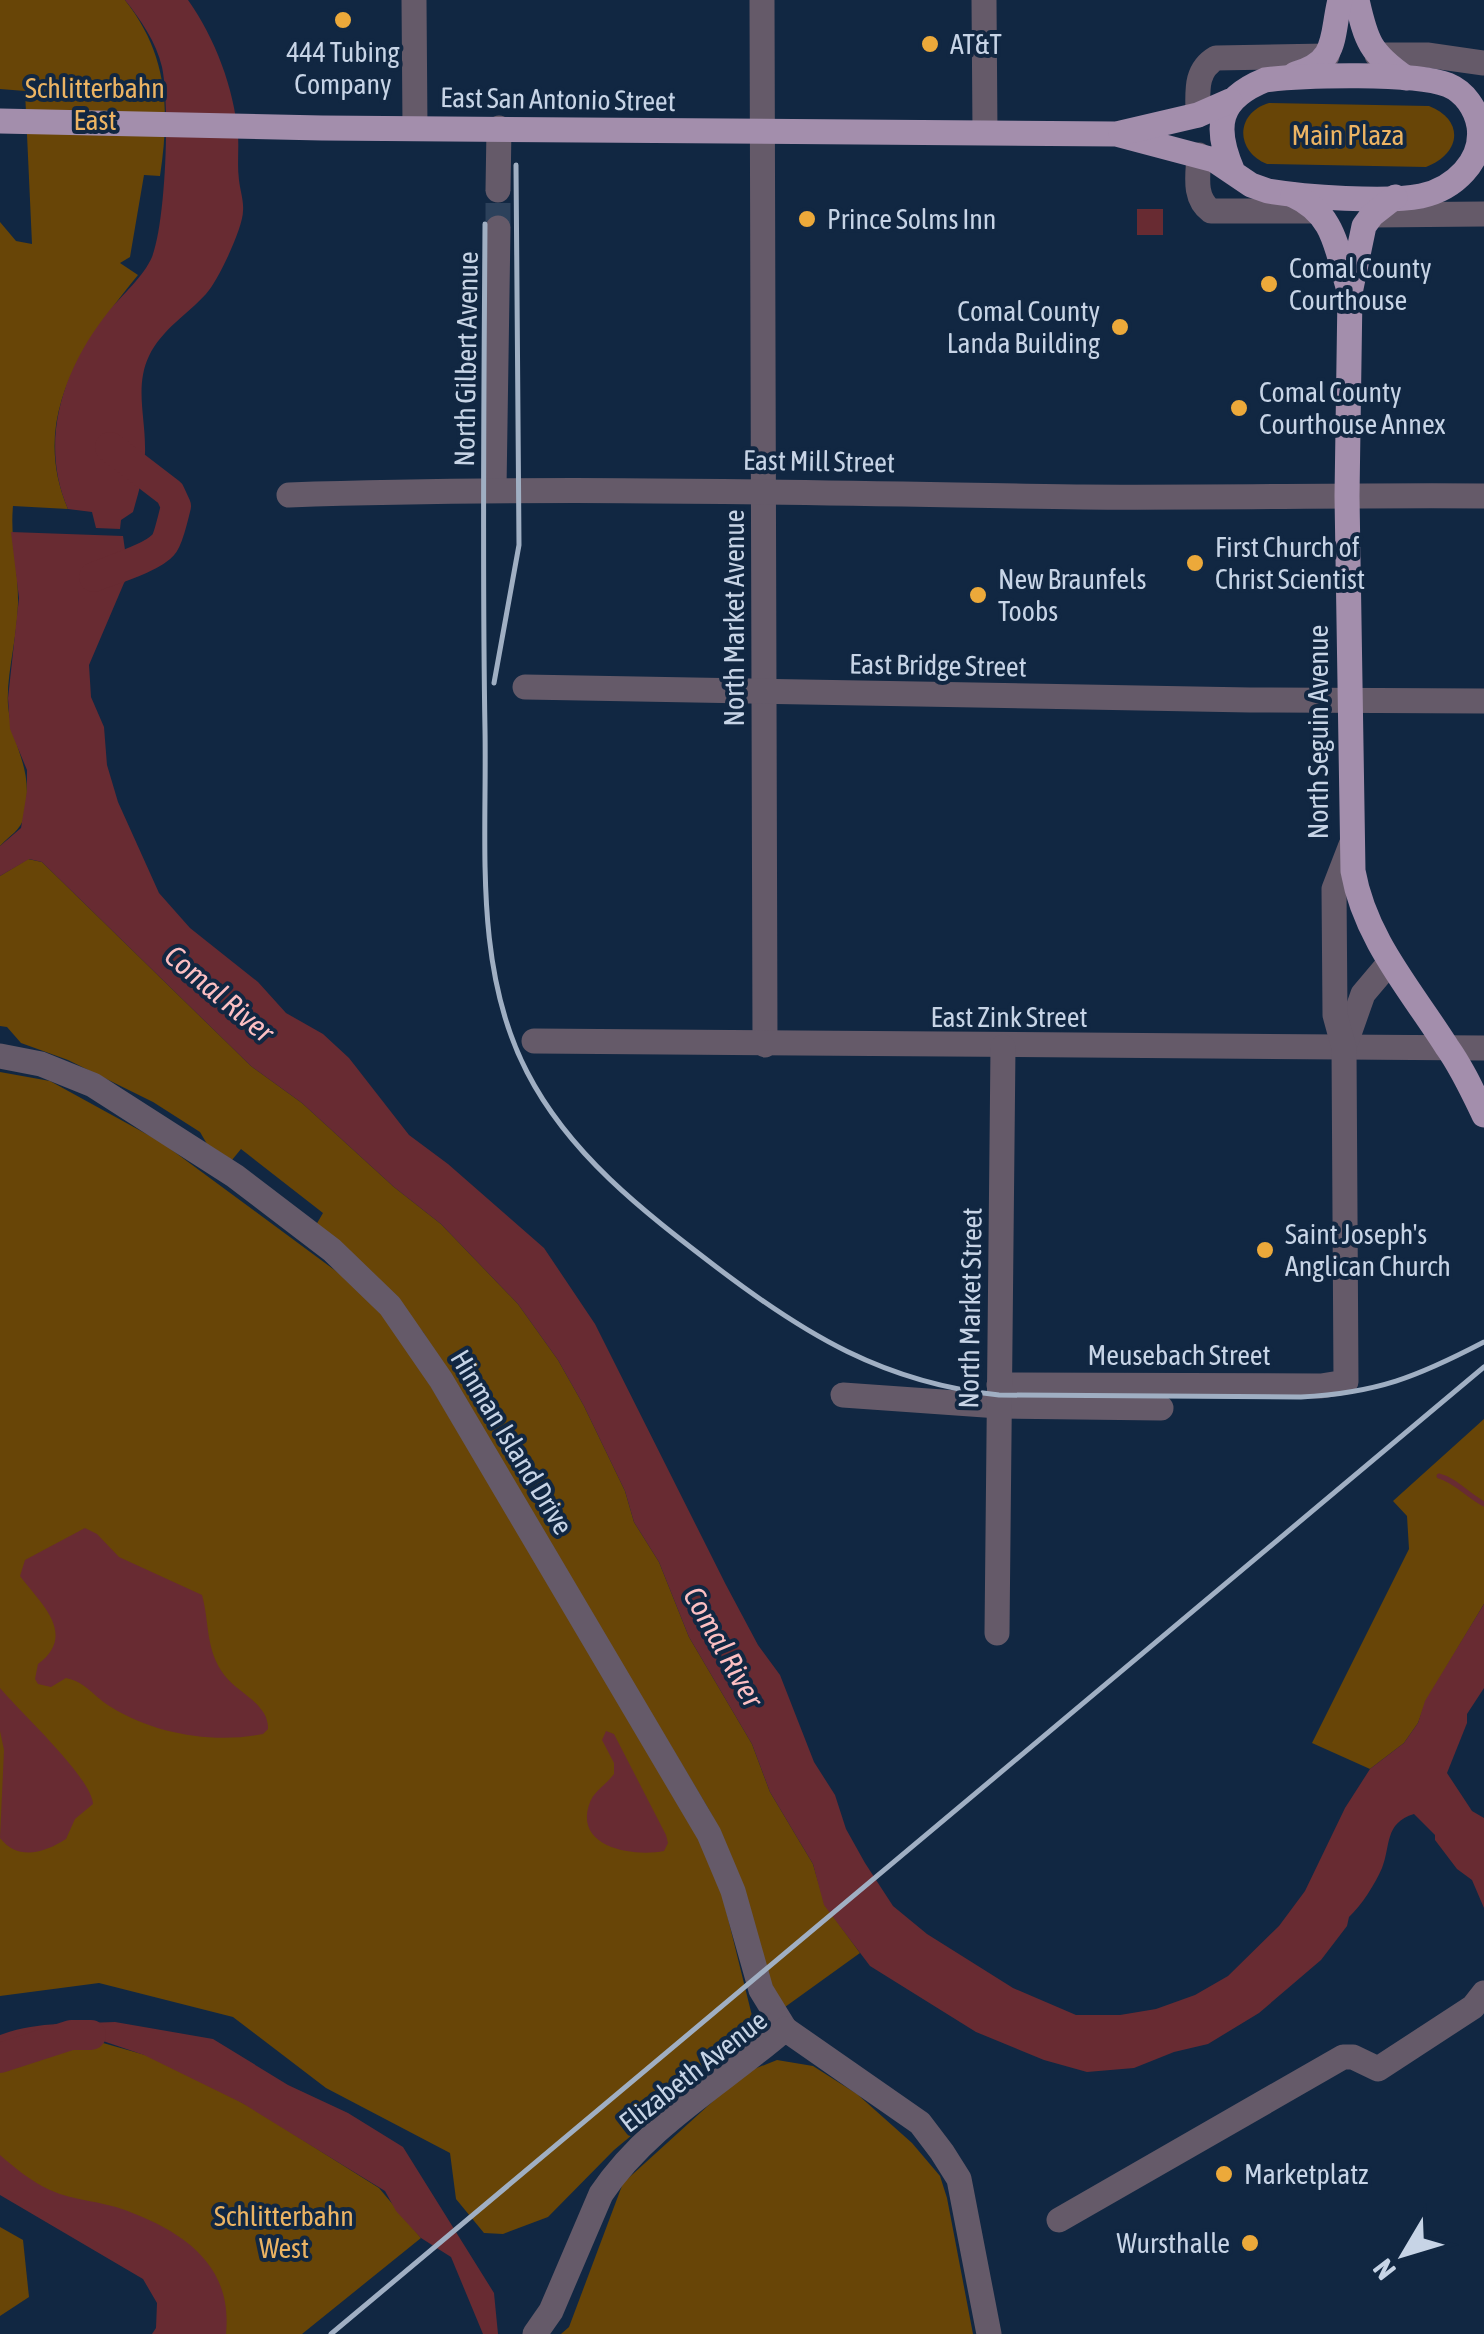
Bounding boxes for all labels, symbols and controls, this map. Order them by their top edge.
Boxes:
marker: 444 Tubing Company [332,9,354,31]
place label: AT&T [950,28,1002,60]
marker: AT&T [919,33,941,55]
place label: 444 Tubing Company [286,36,400,100]
park label: Schlitterbahn East [25,72,165,136]
street label: East San Antonio Street [440,81,676,117]
park label: Main Plaza [1292,119,1404,151]
place label: Prince Solms Inn [827,203,996,235]
marker: Prince Solms Inn [796,208,818,230]
street label: North Gilbert Avenue [448,251,484,467]
place label: Comal County Courthouse [1289,252,1432,316]
marker: Comal County Courthouse [1258,273,1280,295]
place label: Comal County Landa Building [947,295,1100,359]
marker: Comal County Landa Building [1109,316,1131,338]
place label: Comal County Courthouse Annex [1259,376,1446,440]
marker: Comal County Courthouse Annex [1228,397,1250,419]
street label: East Mill Street [743,444,895,478]
street label: North Market Avenue [718,509,750,727]
place label: First Church of Christ Scientist [1215,531,1365,595]
marker: First Church of Christ Scientist [1184,552,1206,574]
place label: New Braunfels Toobs [998,563,1146,627]
marker: New Braunfels Toobs [967,584,989,606]
street label: North Seguin Avenue [1302,625,1334,839]
street label: East Bridge Street [849,647,1027,683]
water label: Comal River [158,938,282,1049]
street label: East Zink Street [931,1001,1087,1033]
street label: North Market Street [952,1207,988,1409]
place label: Saint Joseph's Anglican Church [1285,1218,1451,1282]
marker: Saint Joseph's Anglican Church [1254,1239,1276,1261]
street label: Meusebach Street [1087,1339,1271,1371]
street label: Hinman Island Drive [444,1344,580,1540]
water label: Comal River [677,1581,771,1713]
street label: Elizabeth Avenue [613,2004,773,2138]
place label: Marketplatz [1244,2158,1368,2190]
marker: Marketplatz [1213,2163,1235,2185]
park label: Schlitterbahn West [214,2200,354,2264]
north arrow [1354,2204,1454,2304]
place label: Wursthalle [1117,2227,1230,2259]
marker: Wursthalle [1239,2232,1261,2254]
text: N [1367,2253,1402,2286]

